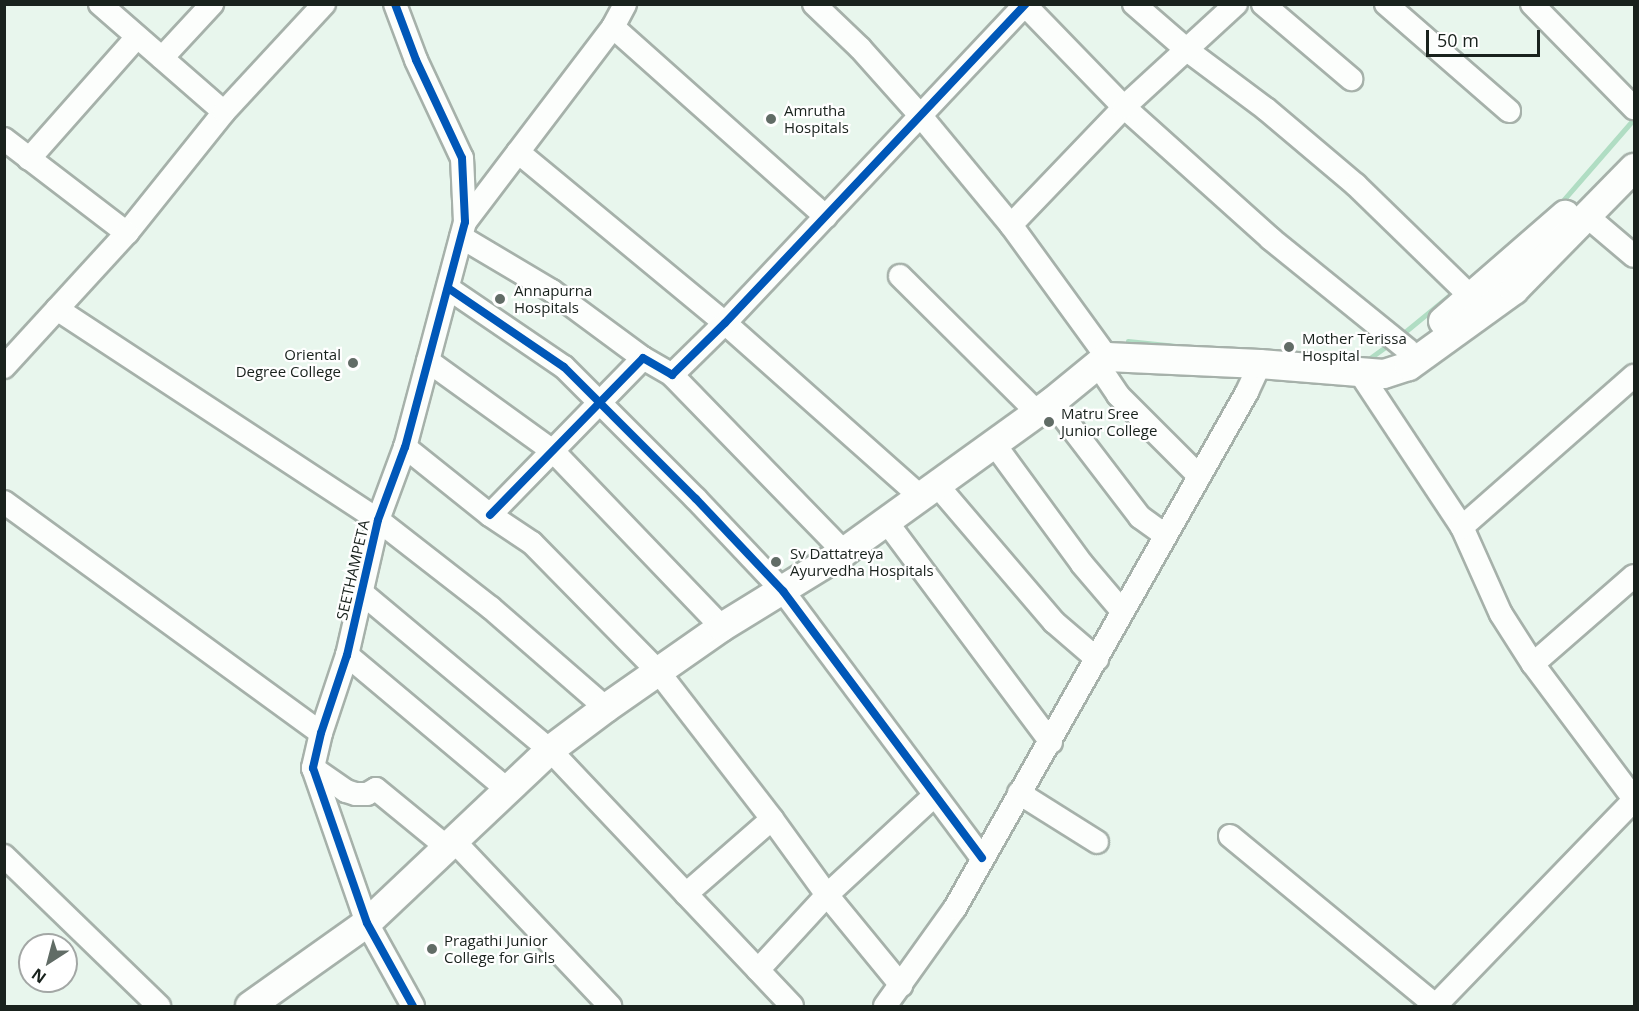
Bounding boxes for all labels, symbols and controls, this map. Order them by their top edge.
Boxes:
scale bar [1429,18,1543,56]
text: 50 m [1437,28,1479,52]
place label: Amrutha Hospitals [784,101,849,136]
marker: Amrutha Hospitals [762,110,780,128]
place label: Annapurna Hospitals [514,281,592,316]
marker: Annapurna Hospitals [491,290,509,308]
place label: Mother Terissa Hospital [1302,329,1407,364]
marker: Mother Terissa Hospital [1280,338,1298,356]
place label: Oriental Degree College [236,345,341,380]
marker: Oriental Degree College [346,356,360,370]
place label: Matru Sree Junior College [1061,404,1157,439]
marker: Matru Sree Junior College [1042,415,1056,429]
street label: SEETHAMPETA [333,518,373,622]
place label: Sv Dattatreya Ayurvedha Hospitals [790,544,934,579]
marker: Sv Dattatreya Ayurvedha Hospitals [767,553,785,571]
place label: Pragathi Junior College for Girls [444,931,555,966]
north arrow [18,933,78,993]
marker: Pragathi Junior College for Girls [425,942,439,956]
text: N [27,963,50,989]

